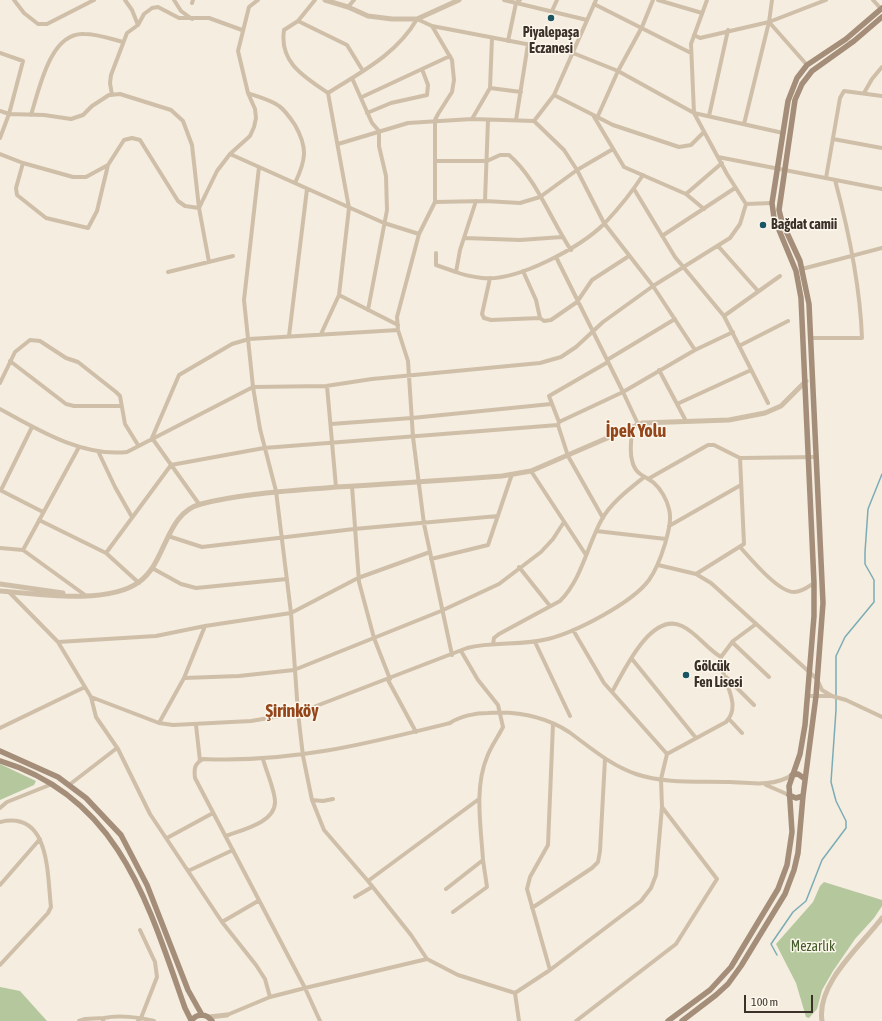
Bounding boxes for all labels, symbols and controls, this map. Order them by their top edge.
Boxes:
marker: Piyalepaşa Eczanesi [546,13,556,23]
place label: Piyalepaşa Eczanesi [523,25,579,58]
place label: Bağdat camii [771,217,837,233]
marker: Bağdat camii [758,220,768,230]
district label: İpek Yolu [606,420,666,442]
place label: Gölcük Fen Lisesi [694,659,743,692]
marker: Gölcük Fen Lisesi [681,670,691,680]
district label: Şirinköy [265,700,319,722]
park label: Mezarlık [791,939,835,955]
scale bar [746,987,815,1013]
text: 100 m [751,995,778,1009]

